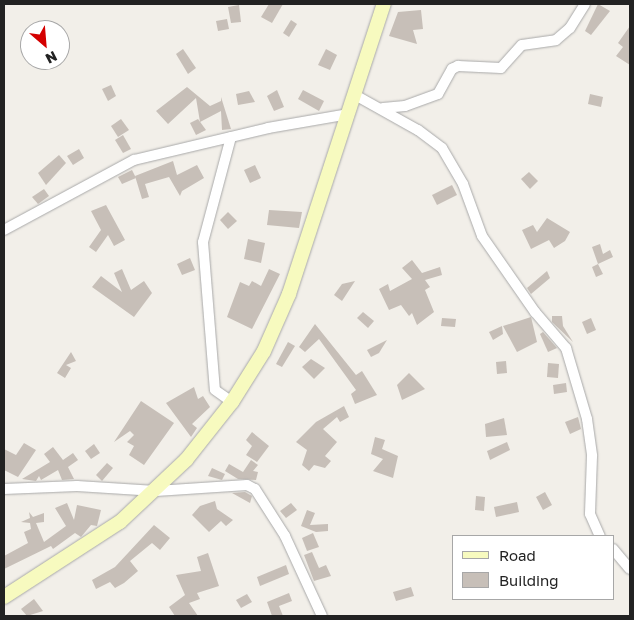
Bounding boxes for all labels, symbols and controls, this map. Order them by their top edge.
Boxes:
north arrow [20,20,70,70]
text: N [43,48,60,68]
legend [452,535,614,600]
text: Road [499,546,536,564]
text: Building [499,571,559,589]

